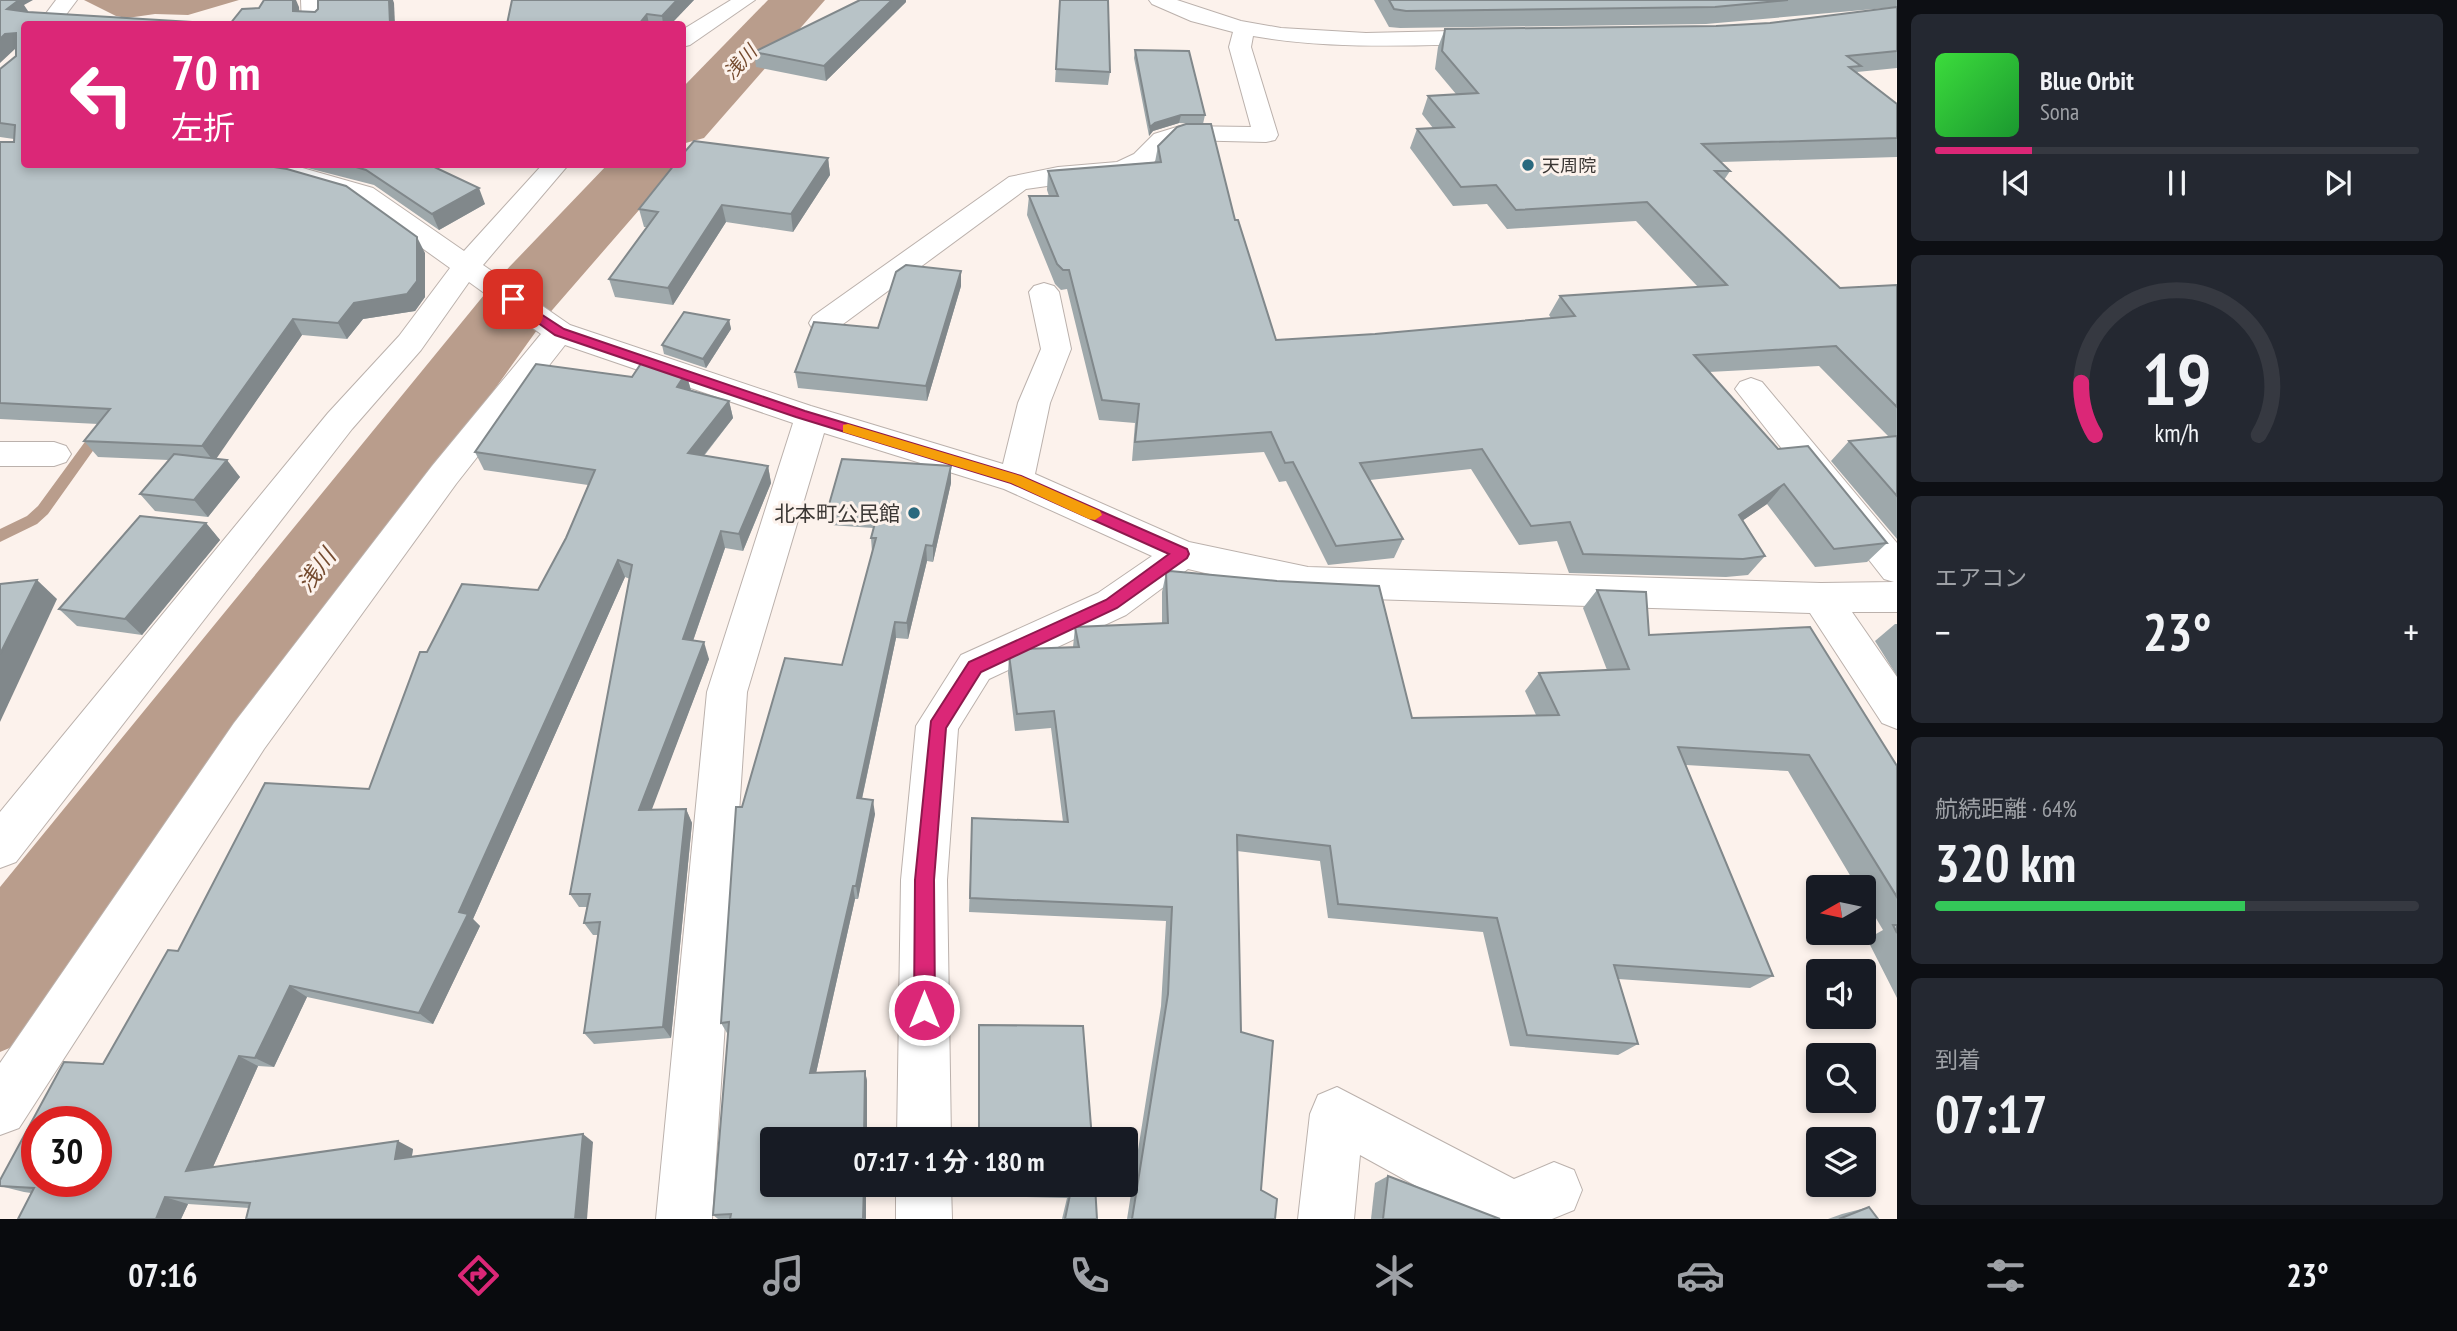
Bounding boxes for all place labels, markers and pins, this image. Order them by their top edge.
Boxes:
place label: 天周院 [1542,154,1596,177]
marker: 天周院 [1520,157,1536,173]
pin [483,269,543,329]
place label: 北本町公民館 [774,500,900,527]
marker: 北本町公民館 [906,505,922,521]

